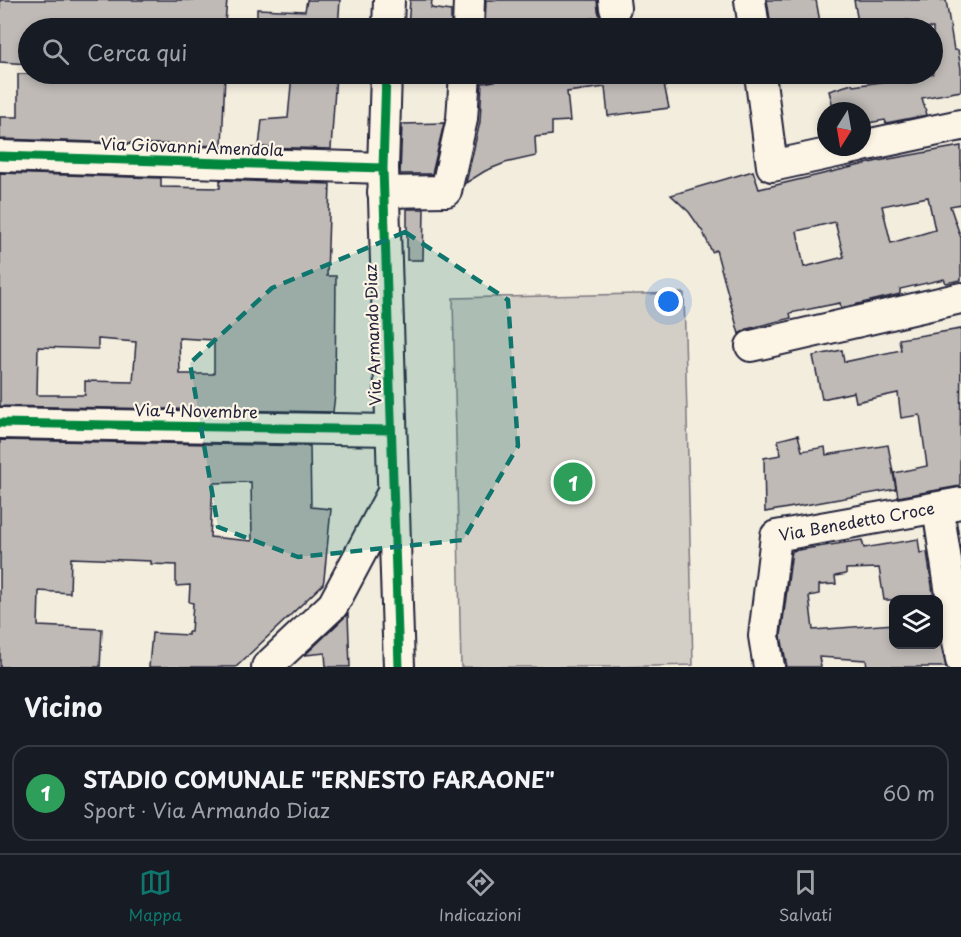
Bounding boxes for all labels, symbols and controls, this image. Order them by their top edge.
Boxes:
search box [18,18,943,84]
icon: search [39,35,72,68]
text: Cerca qui [87,35,187,68]
north arrow [817,102,871,156]
street label: Via Giovanni Amendola [100,131,284,161]
street label: Via Armando Diaz [358,263,386,406]
your location [654,287,683,316]
street label: Via 4 Novembre [134,397,258,423]
pin: 1 [554,460,592,504]
street label: Via Benedetto Croce [777,495,936,546]
map controls [889,595,943,649]
button: layers [889,595,943,649]
text: Vicino [24,687,102,726]
text: STADIO COMUNALE "ERNESTO FARAONE" [83,762,555,795]
text: 1 [41,778,50,808]
text: 60 m [883,778,935,808]
text: Sport · Via Armando Diaz [83,795,330,825]
tab: Mappa [129,866,182,926]
tab: Indicazioni [439,866,521,926]
tab: Salvati [779,866,832,926]

